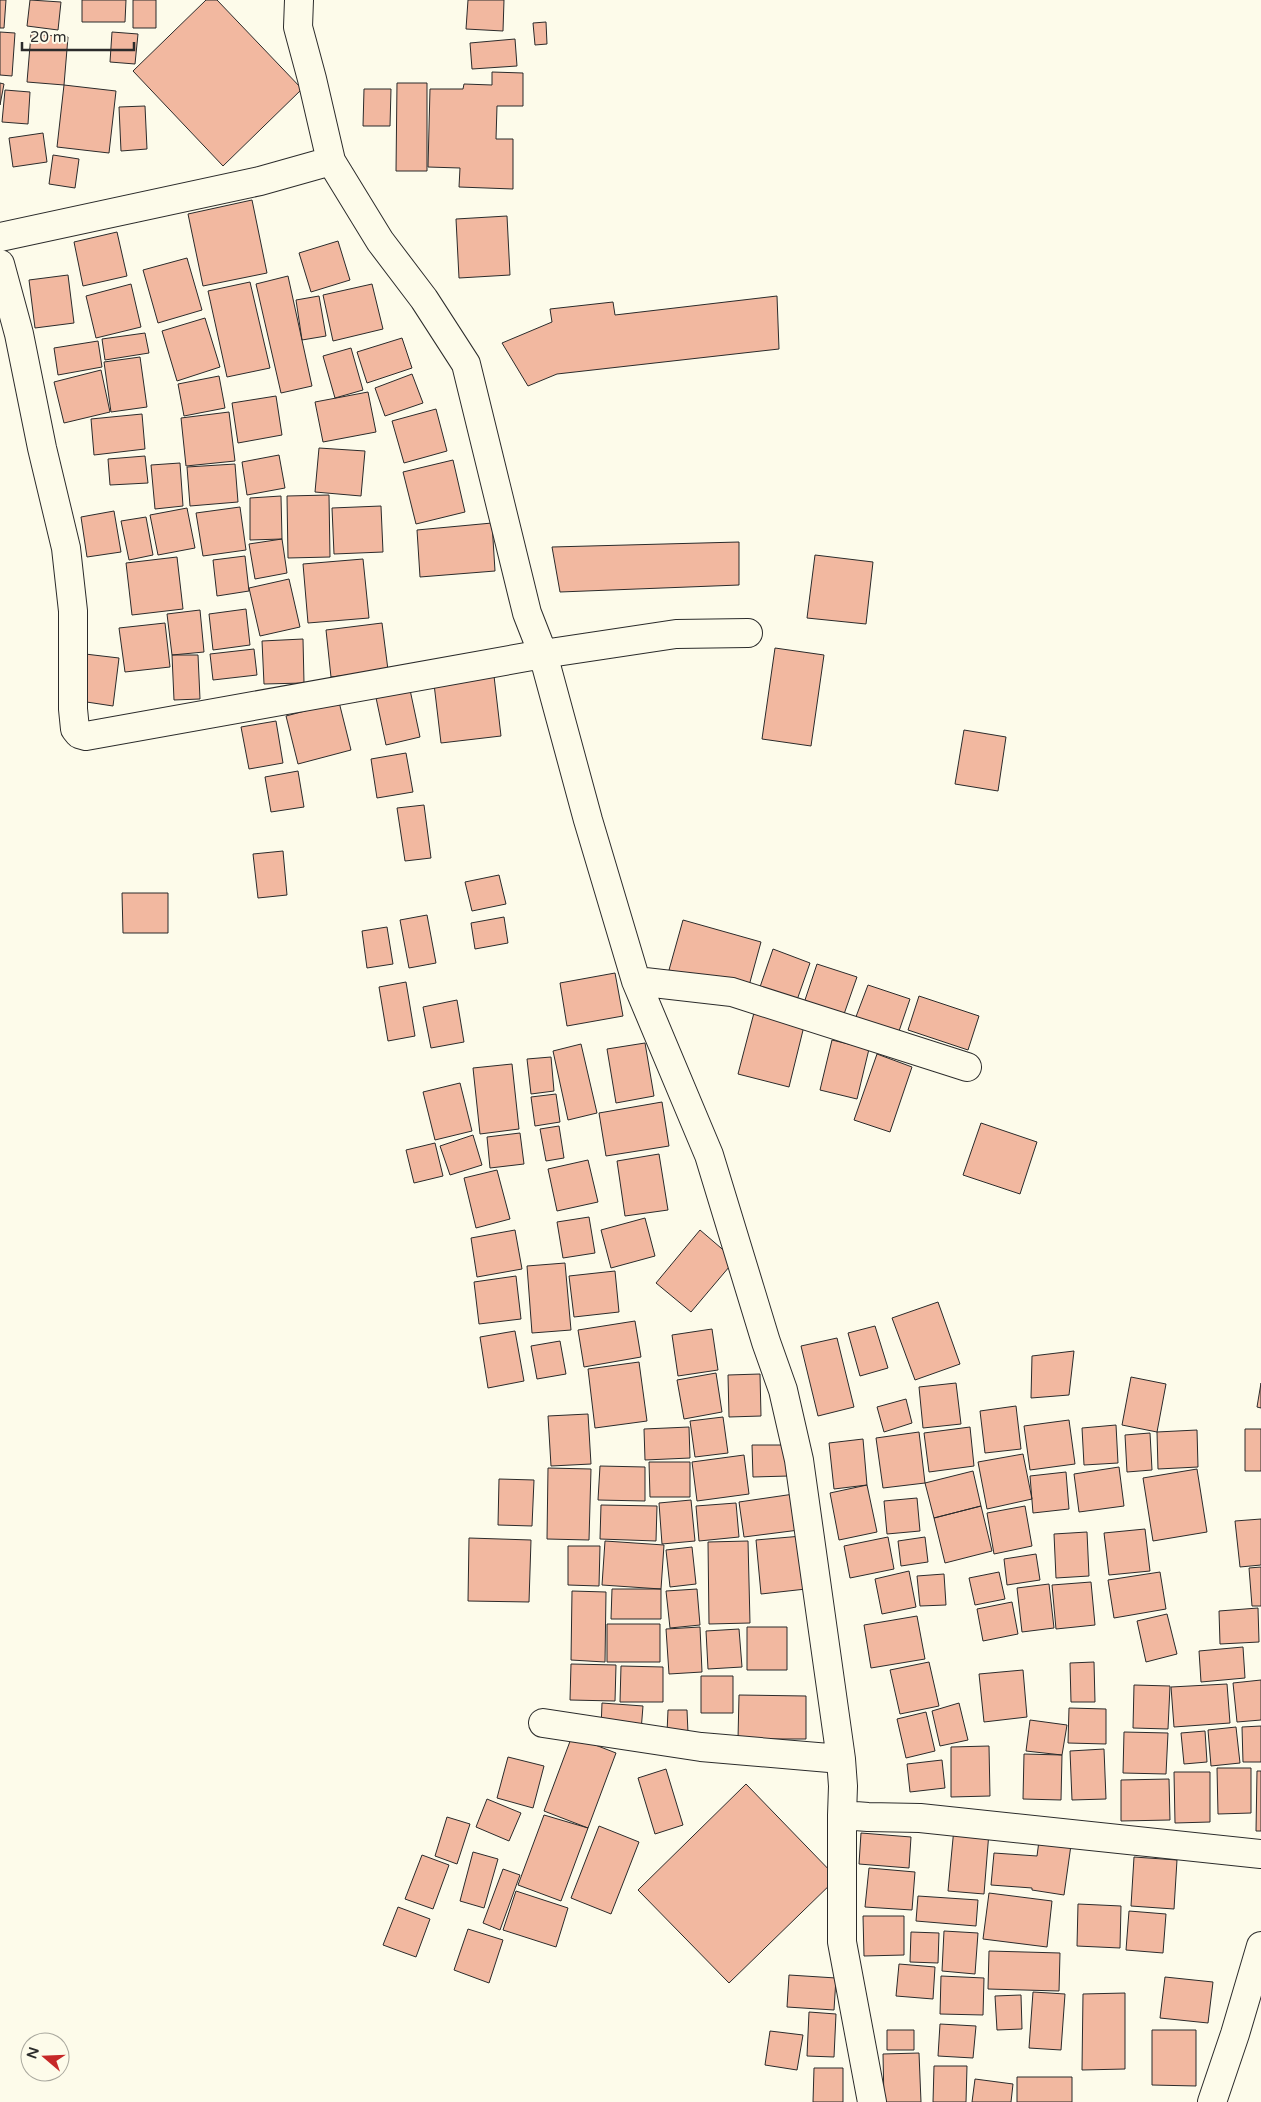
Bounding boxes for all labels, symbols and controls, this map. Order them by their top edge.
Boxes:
scale bar [22,20,135,52]
text: 20 m [30,28,67,46]
north arrow [20,2032,70,2082]
text: N [23,2045,43,2061]

